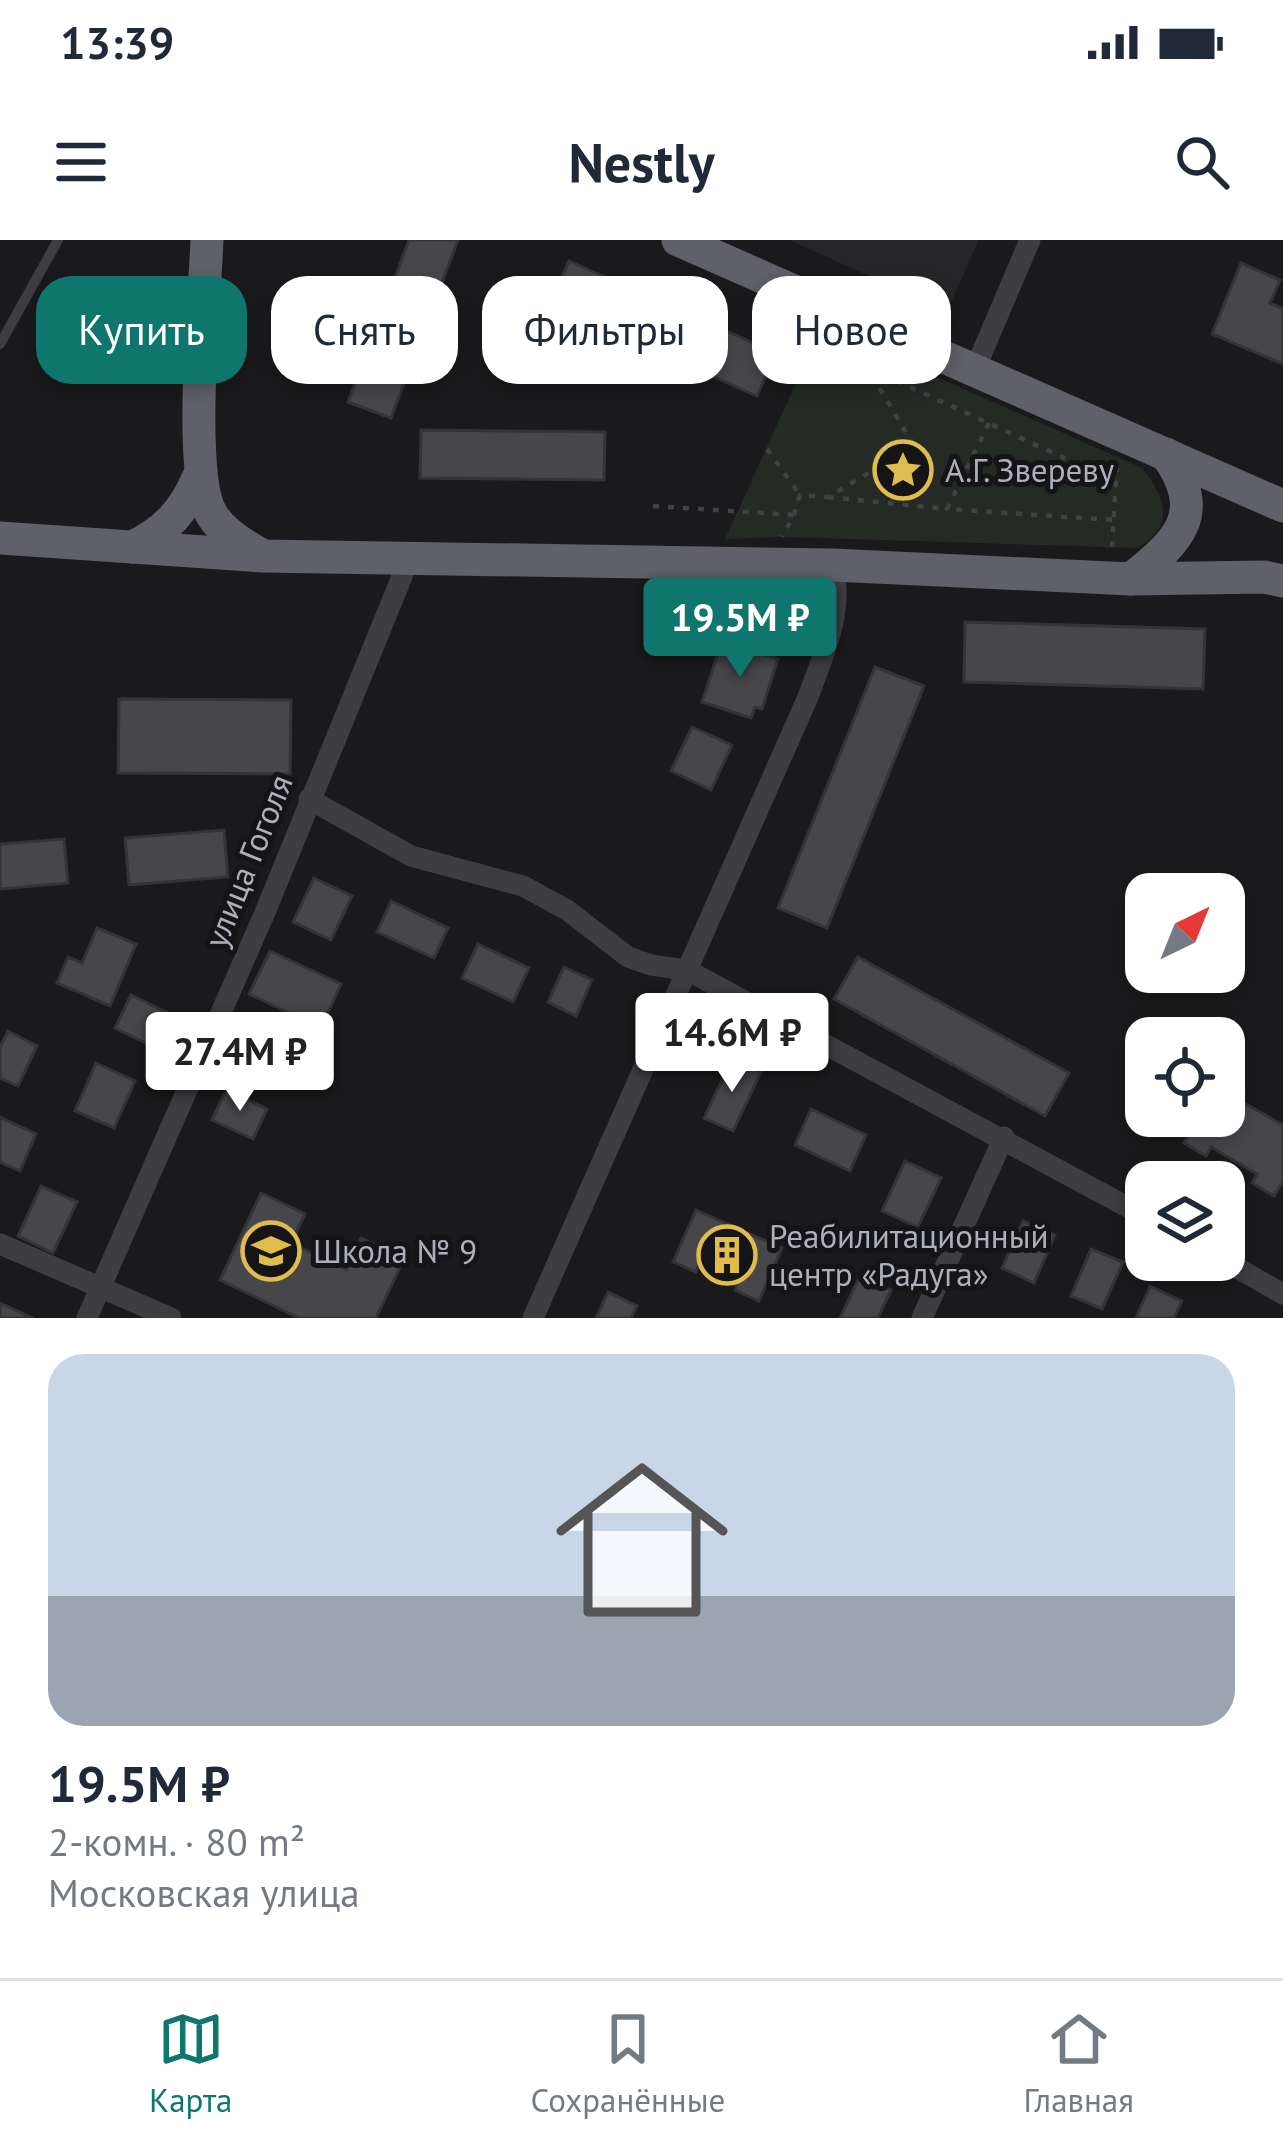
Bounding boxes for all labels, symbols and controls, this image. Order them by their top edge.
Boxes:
text: 13:39 [60,13,174,71]
text: Nestly [568,127,715,197]
icon: menu [48,129,114,195]
icon: search [1169,129,1235,195]
chip: Купить [36,276,247,384]
chip: Снять [271,276,458,384]
chip: Фильтры [482,276,728,384]
chip: Новое [752,276,951,384]
place icon: А.Г. Звереву [872,439,934,501]
place label: А.Г. Звереву [945,448,1115,491]
pin: 19.5M ₽ [629,578,851,680]
text: 19.5M ₽ [670,591,810,642]
street label: улица Гоголя [193,768,302,954]
north arrow [1125,873,1245,993]
map controls [1125,873,1245,1281]
pin: 14.6M ₽ [621,993,843,1095]
text: 14.6M ₽ [662,1006,802,1057]
pin: 27.4M ₽ [129,1012,351,1114]
button: locate [1125,1017,1245,1137]
text: 27.4M ₽ [173,1025,307,1076]
button: layers [1125,1161,1245,1281]
place label: Реабилитационный центр «Радуга» [769,1214,1048,1295]
school or university icon: Школа № 9 [240,1220,302,1282]
building icon: Реабилитационный центр «Радуга» [696,1224,758,1286]
place label: Школа № 9 [313,1229,477,1272]
icon: home [534,1432,750,1648]
text: 19.5M ₽ [48,1750,230,1816]
text: 2-комн. · 80 m² [48,1816,305,1867]
text: Московская улица [48,1867,360,1918]
tab: Карта [149,2006,232,2121]
tab: Сохранённые [531,2006,725,2121]
tab: Главная [1023,2006,1134,2121]

